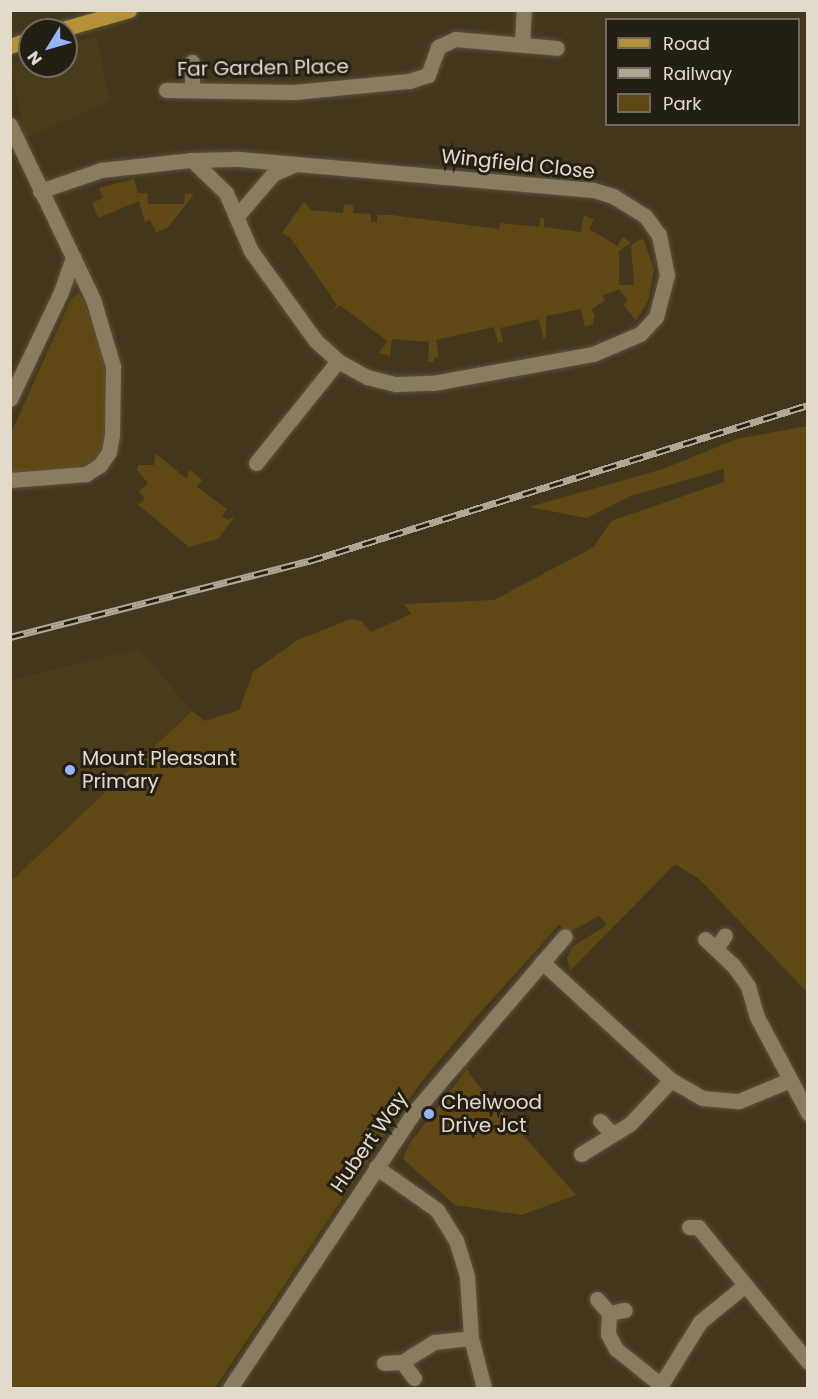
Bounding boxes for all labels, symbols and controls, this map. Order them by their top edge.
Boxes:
north arrow [18,18,78,78]
legend [605,18,800,126]
text: Road [663,31,710,56]
text: N [22,46,48,70]
street label: Far Garden Place [177,55,349,81]
text: Railway [663,61,732,86]
text: Park [663,91,702,116]
street label: Wingfield Close [440,144,596,184]
place label: Mount Pleasant Primary [82,746,237,793]
marker: Mount Pleasant Primary [63,763,77,777]
street label: Hubert Way [326,1087,412,1197]
place label: Chelwood Drive Jct [441,1090,542,1137]
marker: Chelwood Drive Jct [422,1107,436,1121]

